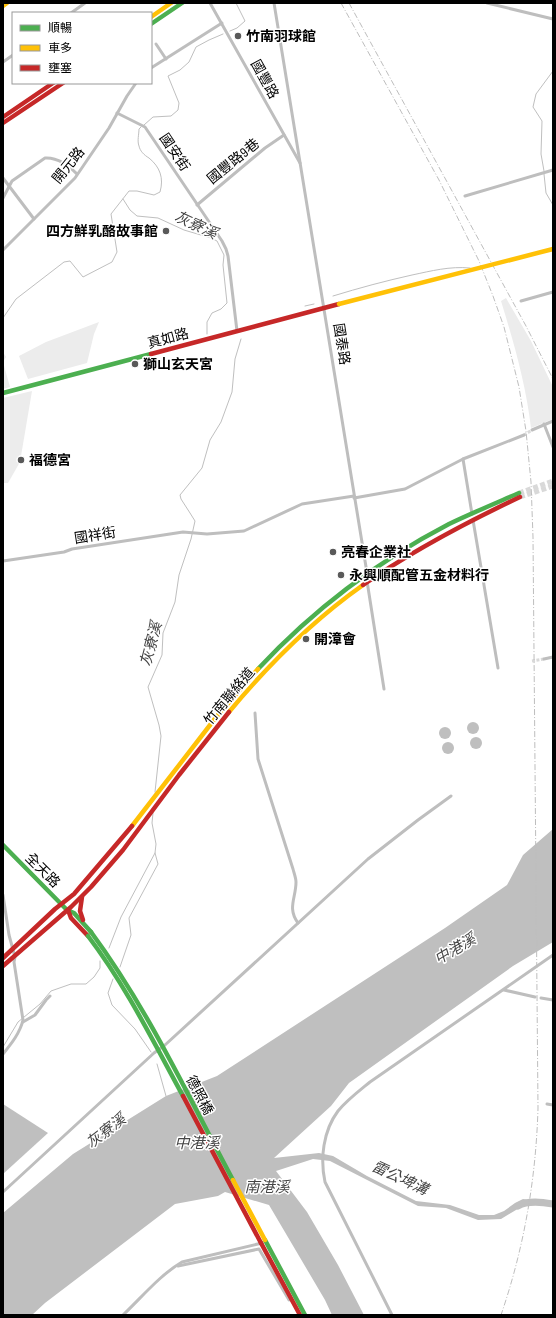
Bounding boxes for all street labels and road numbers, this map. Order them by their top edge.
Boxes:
street label: 國豐路 [247,57,282,102]
street label: 國安街 [156,130,193,174]
street label: 國豐路9巷 [204,135,263,188]
street label: 開元路 [49,144,88,187]
street label: 國泰路 [330,322,353,366]
street label: 真如路 [146,325,191,352]
street label: 國祥街 [73,524,117,547]
street label: 竹南聯絡道 [200,664,258,729]
street label: 全天路 [22,849,64,891]
street label: 德照橋 [182,1073,217,1118]

